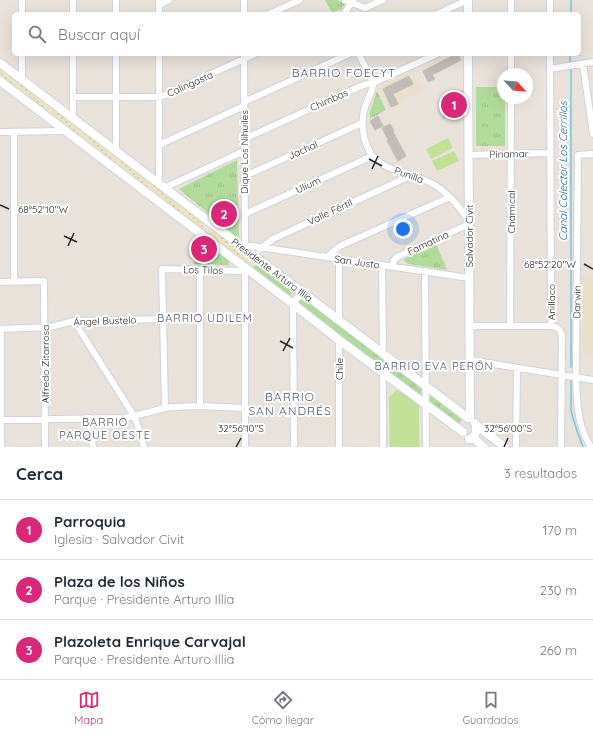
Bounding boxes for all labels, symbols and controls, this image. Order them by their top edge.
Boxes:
search box [12,12,581,56]
icon: search [26,23,48,45]
text: Buscar aquí [58,25,140,44]
district label: BARRIO FOECYT [292,65,396,80]
street label: Calingasta [165,68,215,100]
north arrow [497,68,533,104]
street label: Chimbas [308,86,350,114]
pin: 1 [441,90,467,120]
water label: Canal Colector Los Cerrillos [556,100,570,241]
street label: Dique Los Nihuiles [238,110,251,194]
street label: Jachal [286,138,320,162]
street label: Pinamar [489,147,529,161]
street label: Punilla [393,164,425,186]
street label: Ulium [293,174,323,196]
street label: Chamical [505,190,518,234]
street label: Valle Fértil [305,196,355,228]
pin: 2 [211,199,237,229]
text: 68°52'10"W [18,203,68,216]
street label: Salvador Civit [463,204,476,268]
your location [393,219,413,239]
street label: Famatina [405,228,451,258]
pin: 3 [191,234,217,264]
street label: Presidente Arturo Illia [229,235,315,305]
street label: San Justo [333,252,381,272]
text: 68°52'20"W [524,258,576,271]
street label: Los Tilos [183,263,223,277]
street label: Anillaco [545,284,558,320]
street label: Darwin [570,285,584,319]
district label: BARRIO UDILEM [157,311,253,325]
street label: Ángel Bustelo [73,313,137,329]
street label: Alfredo Zitarrosa [39,325,52,403]
street label: Chile [333,358,346,380]
district label: BARRIO EVA PERÓN [374,359,494,373]
district label: BARRIO SAN ANDRÉS [248,389,332,418]
district label: BARRIO PARQUE OESTE [59,415,151,442]
text: 32°56'10"S [218,422,264,435]
text: 32°56'00"S [484,422,532,435]
text: Cerca [16,463,63,484]
text: 3 resultados [504,465,577,481]
text: Parroquia [54,512,126,531]
text: 1 [26,522,32,538]
text: 170 m [542,522,577,538]
text: Iglesia · Salvador Civit [54,531,184,547]
text: Plaza de los Niños [54,572,185,591]
text: 2 [25,582,33,598]
text: 230 m [540,582,577,598]
text: Parque · Presidente Arturo Illia [54,591,234,607]
text: Plazoleta Enrique Carvajal [54,632,246,651]
text: 3 [26,642,32,658]
text: 260 m [540,642,577,658]
text: Parque · Presidente Arturo Illia [54,651,234,667]
tab: Mapa [74,689,103,727]
tab: Cómo llegar [252,689,314,727]
tab: Guardados [462,689,519,727]

